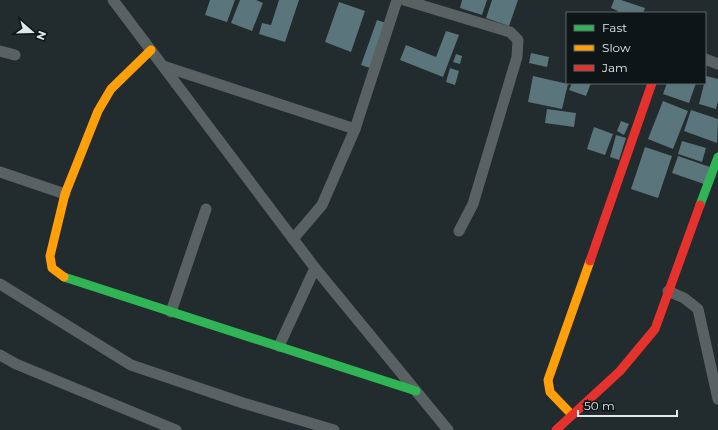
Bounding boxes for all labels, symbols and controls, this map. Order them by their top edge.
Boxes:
north arrow [12,12,52,52]
legend [566,12,706,84]
text: Fast [602,20,627,35]
text: N [33,29,49,42]
text: Slow [602,40,631,55]
text: Jam [601,60,628,75]
scale bar [578,392,677,418]
text: 50 m [584,398,615,413]

